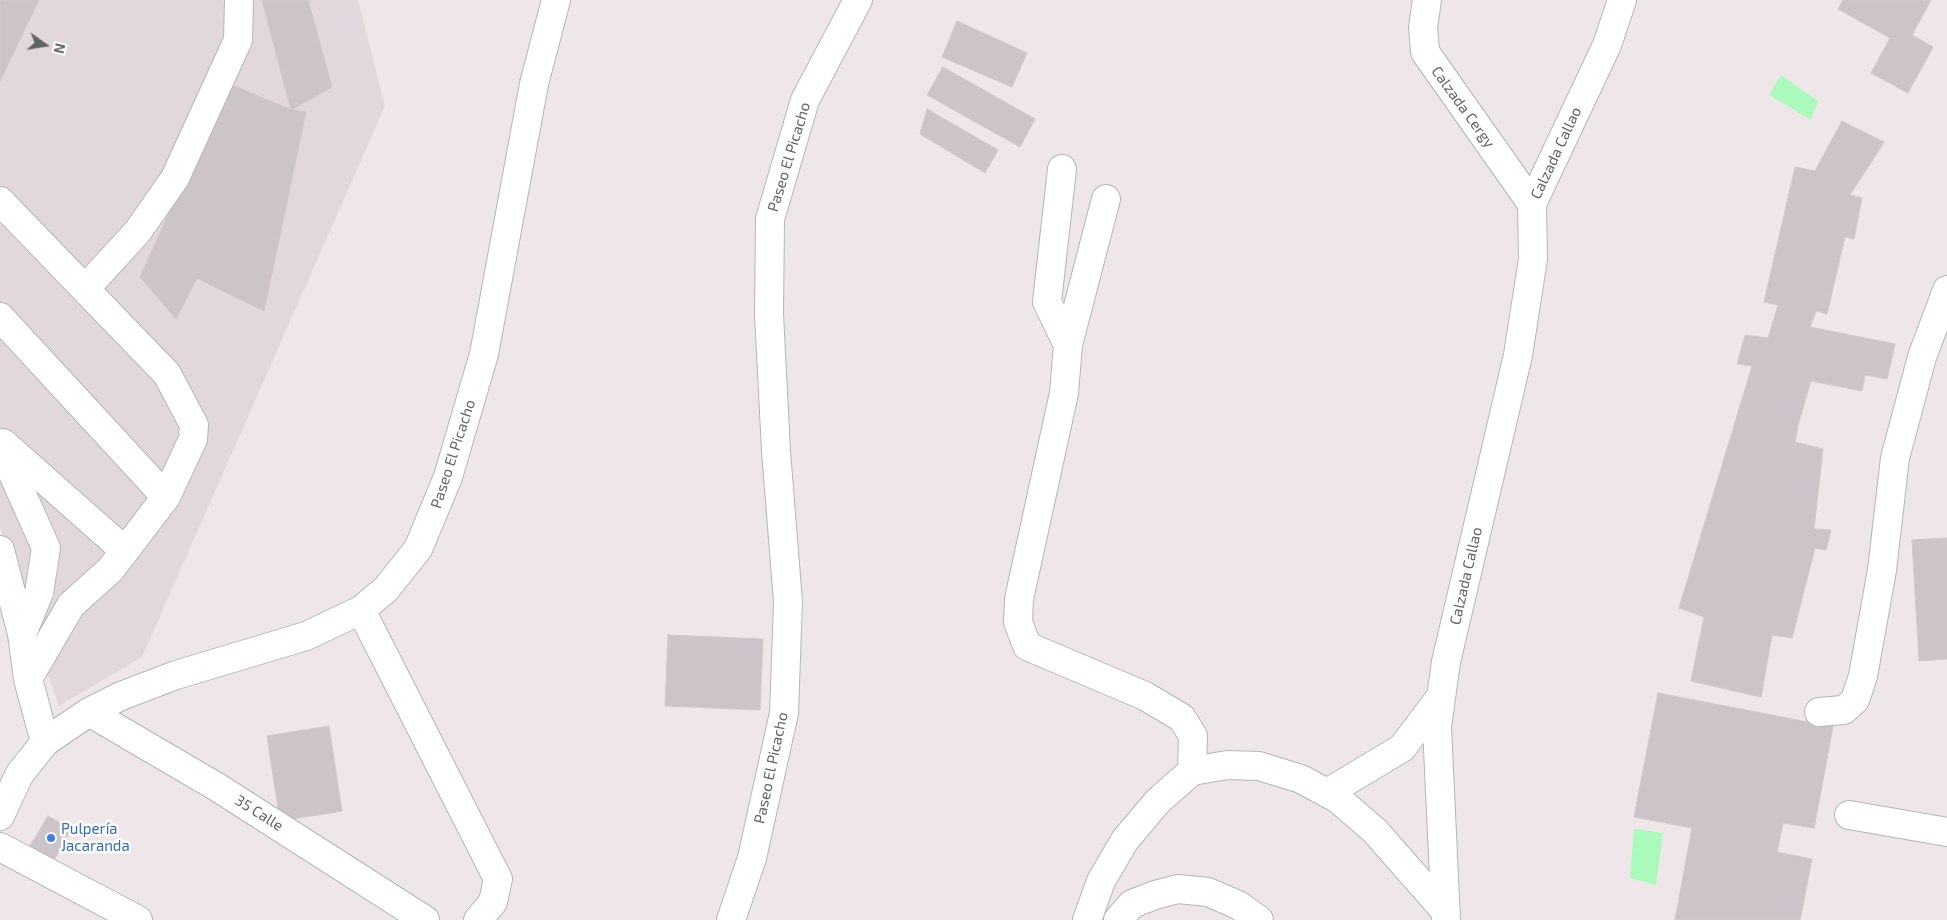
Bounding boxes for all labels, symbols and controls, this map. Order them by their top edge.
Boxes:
north arrow [20,20,70,70]
text: N [51,42,70,55]
street label: Calzada Cergy [1427,63,1499,151]
street label: Paseo El Picacho [764,100,814,214]
street label: Calzada Callao [1527,104,1585,202]
street label: Paseo El Picacho [427,397,479,511]
street label: Calzada Callao [1446,525,1486,627]
street label: Paseo El Picacho [750,711,792,825]
street label: 35 Calle [232,791,286,835]
place label: Pulpería Jacaranda [61,820,130,855]
marker: Pulpería Jacaranda [45,832,57,844]

